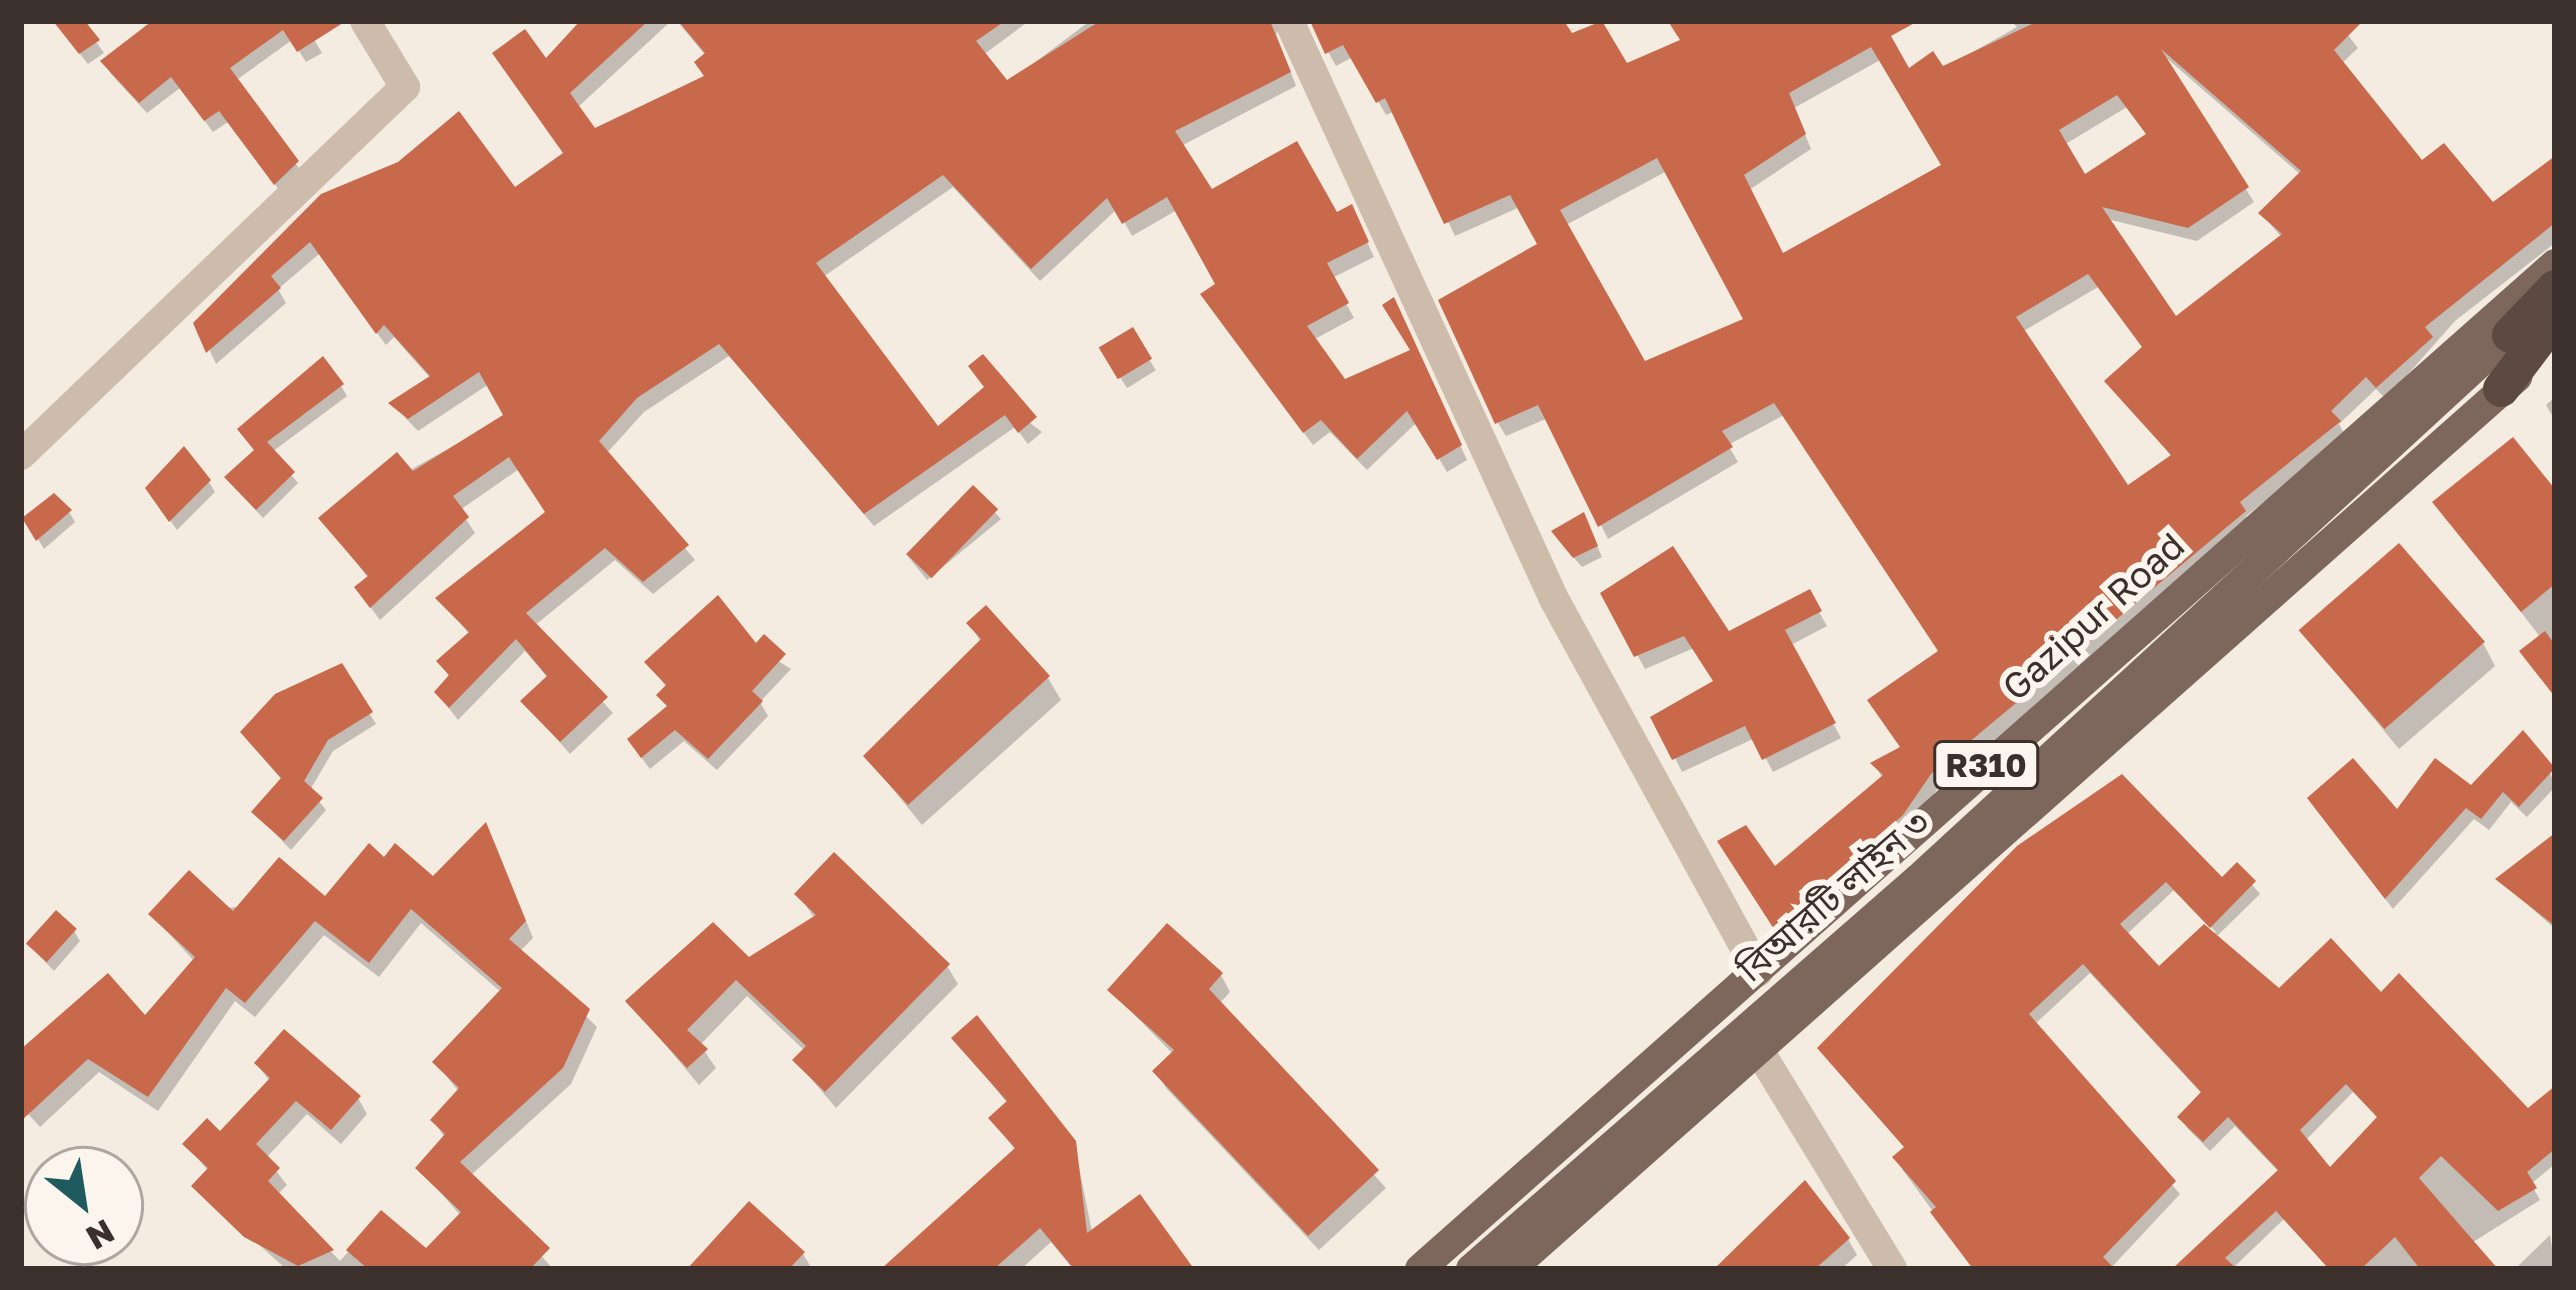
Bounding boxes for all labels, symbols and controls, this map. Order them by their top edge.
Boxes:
street label: Gazipur Road [1993,523,2193,709]
road number: R310 [1932,738,2040,792]
street label: বিআরটি লাইন ৩ [1728,800,1938,990]
north arrow [24,1146,144,1266]
text: N [80,1212,121,1258]

